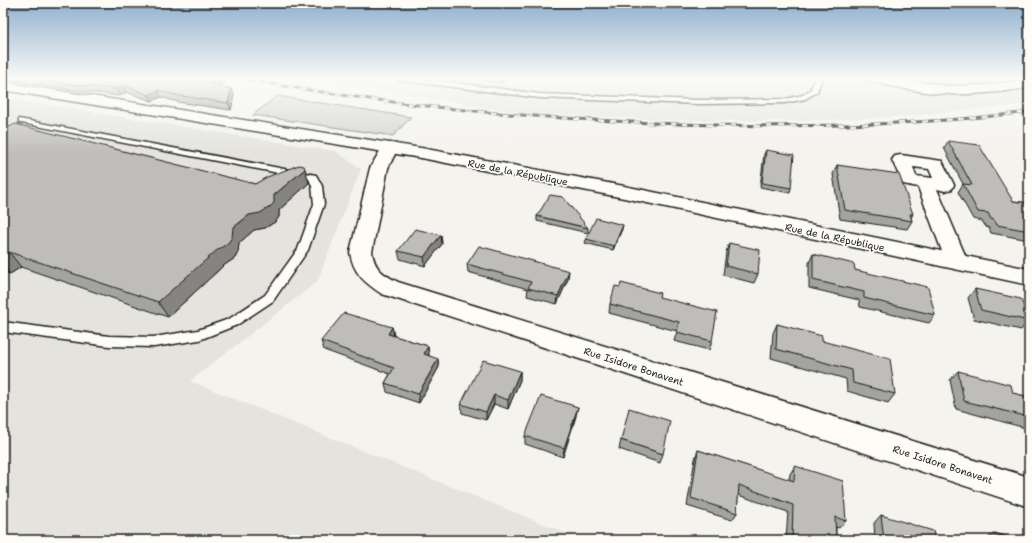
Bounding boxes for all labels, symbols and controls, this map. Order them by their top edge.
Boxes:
street label: Rue de la République [467,156,569,189]
street label: Rue de la République [784,221,886,254]
street label: Rue Isidore Bonavent [582,344,686,389]
street label: Rue Isidore Bonavent [891,442,995,487]

